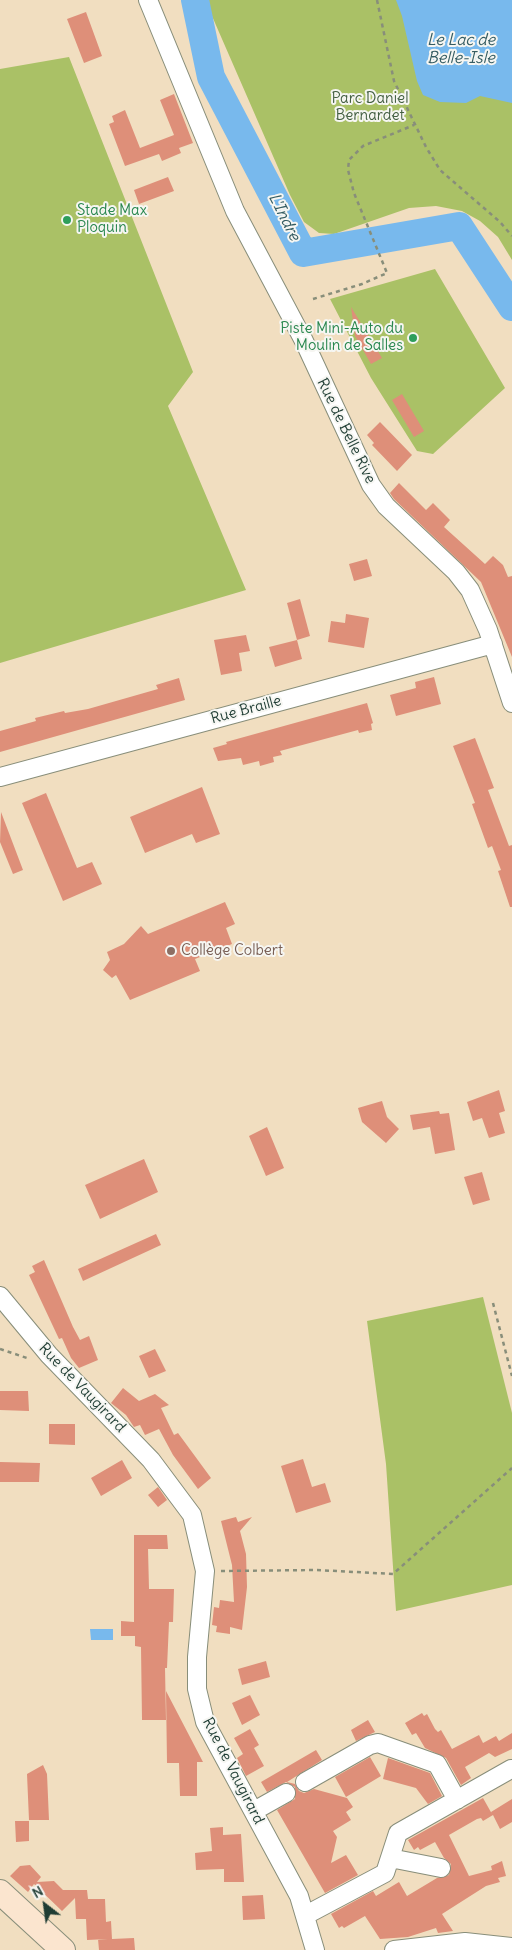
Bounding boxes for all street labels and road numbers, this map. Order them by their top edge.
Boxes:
street label: Rue de Belle Rive [313,375,379,487]
street label: Rue Braille [209,692,283,728]
street label: Rue de Vaugirard [35,1340,129,1436]
street label: Rue de Vaugirard [198,1715,268,1827]

